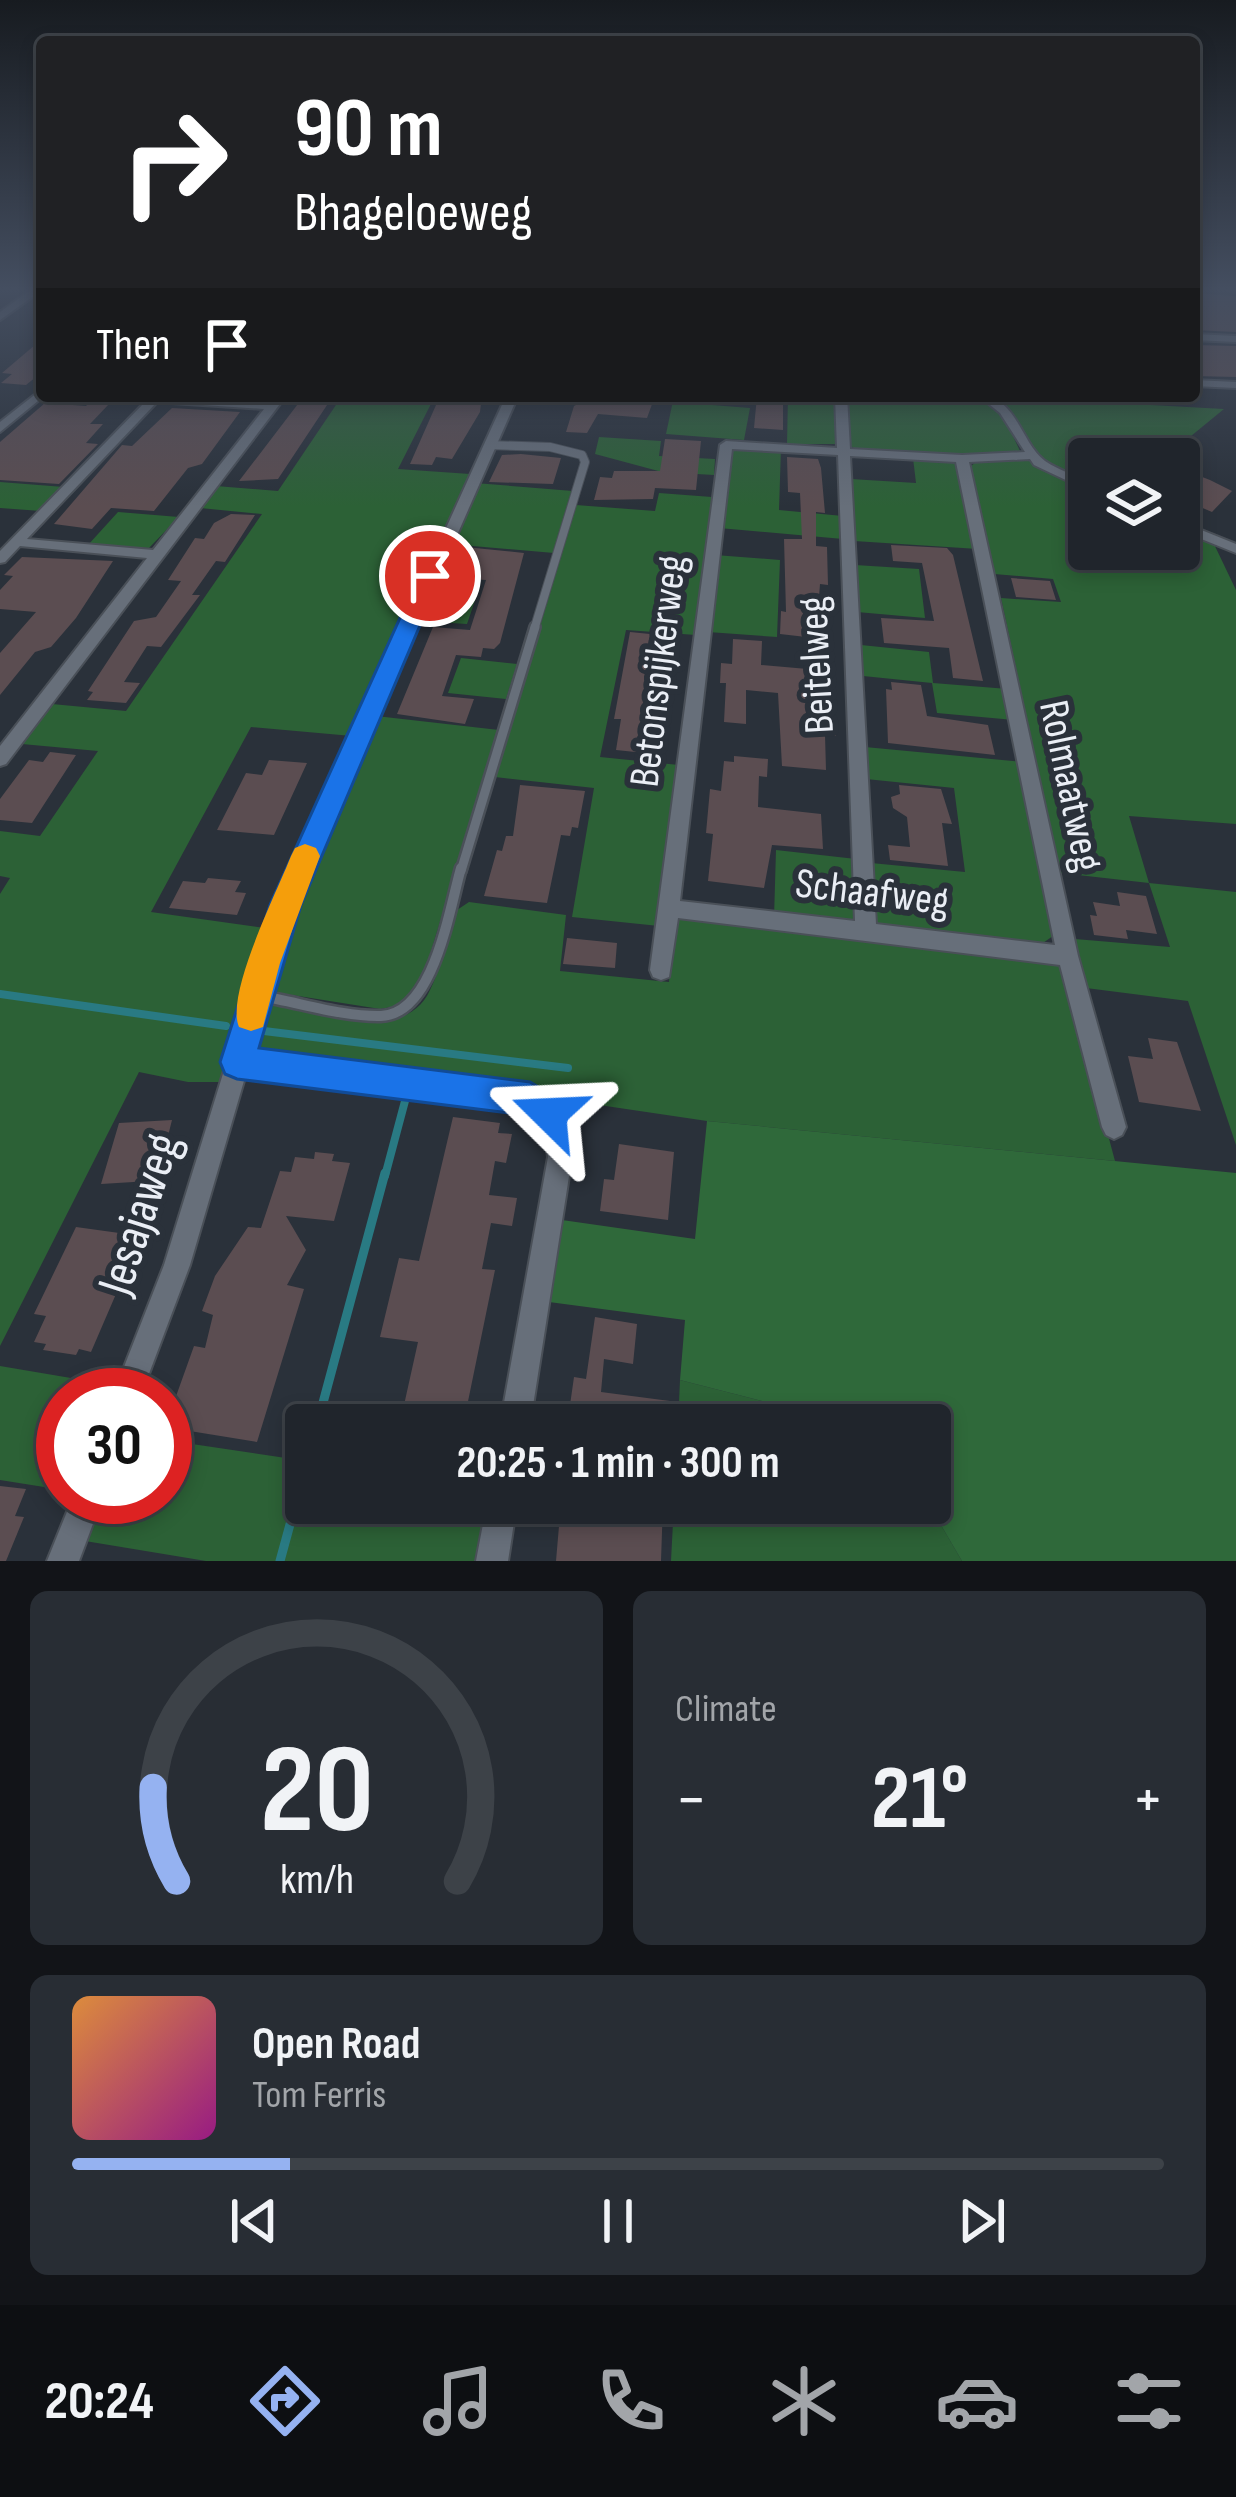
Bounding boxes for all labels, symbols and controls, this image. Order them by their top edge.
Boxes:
text: 90 m [294,79,443,180]
icon: right [96,84,252,240]
text: Bhageloeweg [294,181,532,246]
icon: arrive [194,312,260,378]
text: Then [96,318,170,373]
map controls [1068,438,1200,570]
button: layers [1068,438,1200,570]
pin [379,525,481,627]
icon: arrive [397,543,463,609]
street label: Betonspijkerweg [619,552,699,790]
street label: Beitelweg [788,595,846,735]
street label: Rolmaatweg [1027,696,1113,876]
street label: Schaafweg [792,858,952,928]
position arrow [486,1051,612,1177]
street label: Jesajaweg [85,1125,195,1304]
speed limit sign: 30 [36,1368,192,1524]
text: 20:25 · 1 min · 300 m [456,1436,780,1491]
text: Climate [675,1686,777,1733]
text: 20 [259,1718,374,1867]
text: 21° [871,1746,968,1854]
text: − [675,1761,707,1840]
text: + [1132,1761,1164,1840]
text: km/h [279,1854,354,1906]
text: Open Road [252,2017,420,2072]
text: Tom Ferris [252,2072,386,2119]
icon: previous [221,2188,287,2254]
icon: pause [585,2188,651,2254]
icon: next [949,2188,1015,2254]
icon: directions [243,2359,327,2443]
icon: music [416,2359,500,2443]
icon: phone [589,2359,673,2443]
icon: climate [762,2359,846,2443]
icon: car [935,2359,1019,2443]
icon: filters [1107,2359,1191,2443]
text: 20:24 [44,2369,154,2434]

